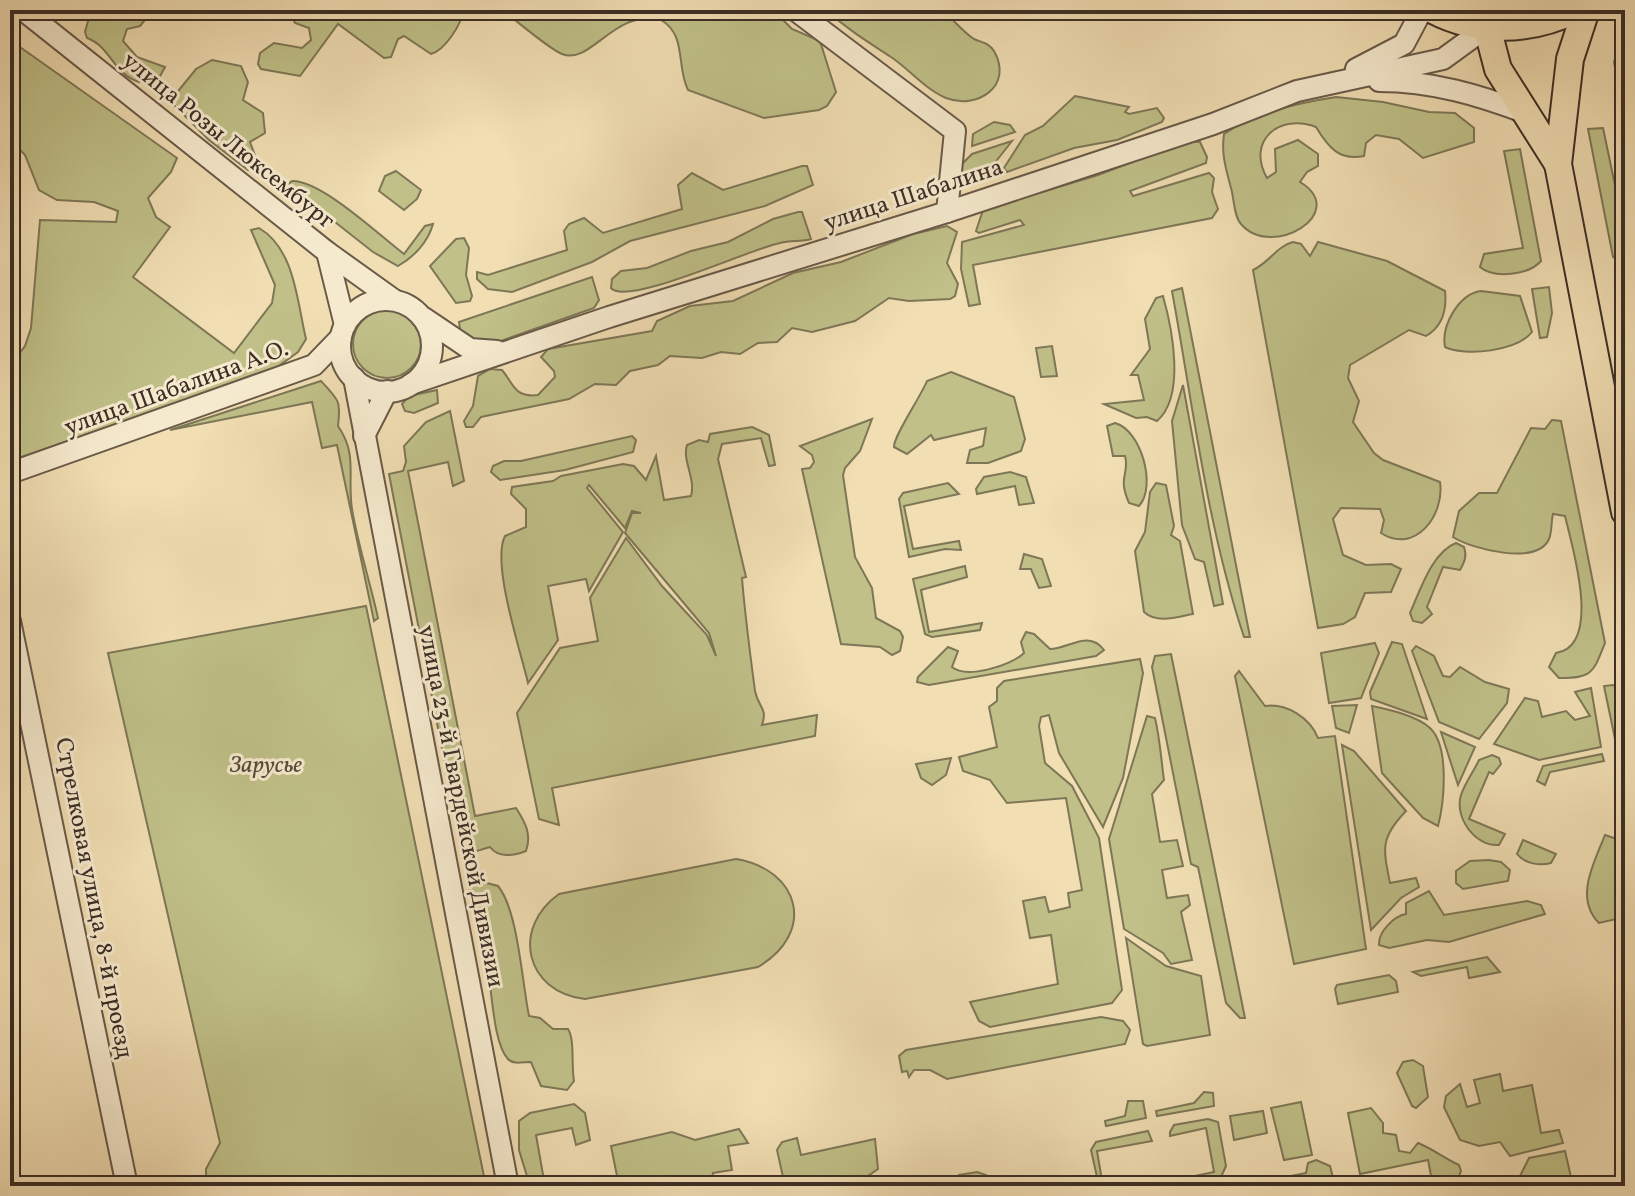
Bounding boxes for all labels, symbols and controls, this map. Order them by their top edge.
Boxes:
street label: улица Розы Люксембург [114,45,342,238]
street label: улица Шабалина [820,151,1008,241]
street label: улица Шабалина А.О. [60,332,294,445]
street label: улица 23-й Гвардейской Дивизии [408,622,512,991]
street label: Стрелковая улица, 8-й проезд [45,735,141,1062]
park label: Зарусье [229,749,302,783]

